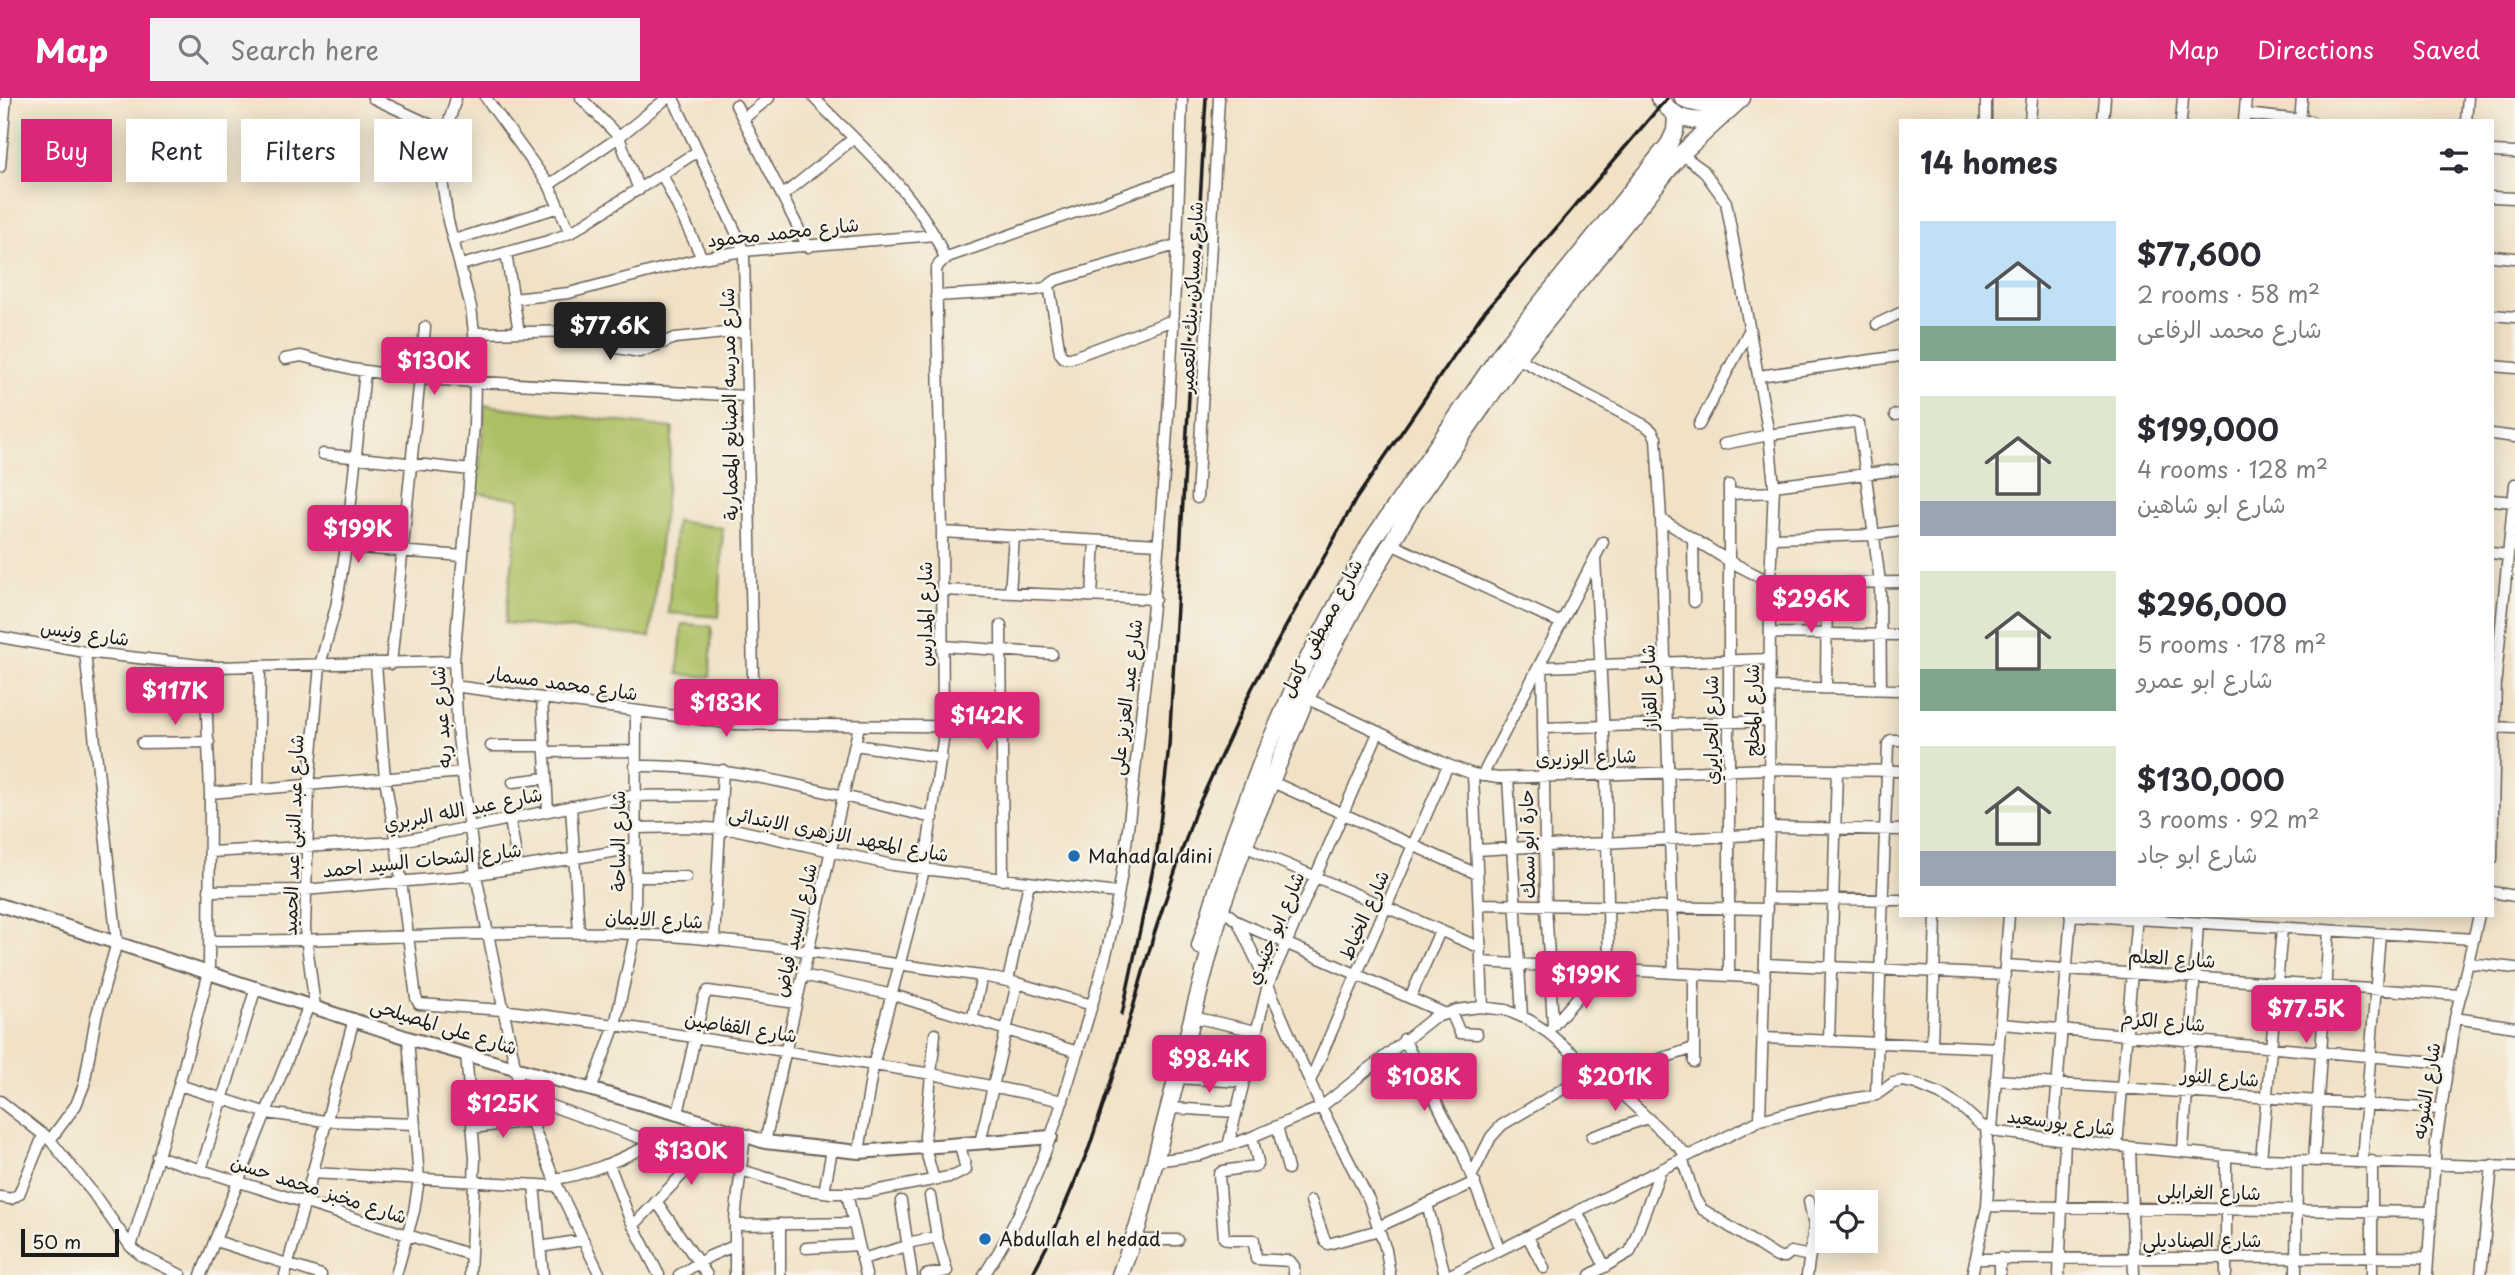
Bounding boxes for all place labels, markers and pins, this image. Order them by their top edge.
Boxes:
pin: $77.6K [553,302,667,362]
pin: $130K [385,338,483,397]
pin: $199K [309,505,407,565]
pin: $296K [1762,575,1860,635]
pin: $117K [126,668,224,727]
pin: $183K [677,680,775,739]
pin: $142K [938,692,1036,752]
place label: Mahad al dini [1088,841,1212,869]
marker: Mahad al dini [1066,848,1082,864]
pin: $199K [1537,951,1635,1011]
pin: $77.5K [2249,986,2363,1045]
pin: $98.4K [1152,1035,1266,1095]
pin: $108K [1375,1054,1473,1113]
pin: $201K [1566,1054,1664,1113]
pin: $125K [454,1080,552,1140]
pin: $130K [642,1128,740,1187]
place label: Abdullah el hedad [999,1224,1161,1252]
marker: Abdullah el hedad [977,1231,993,1247]

